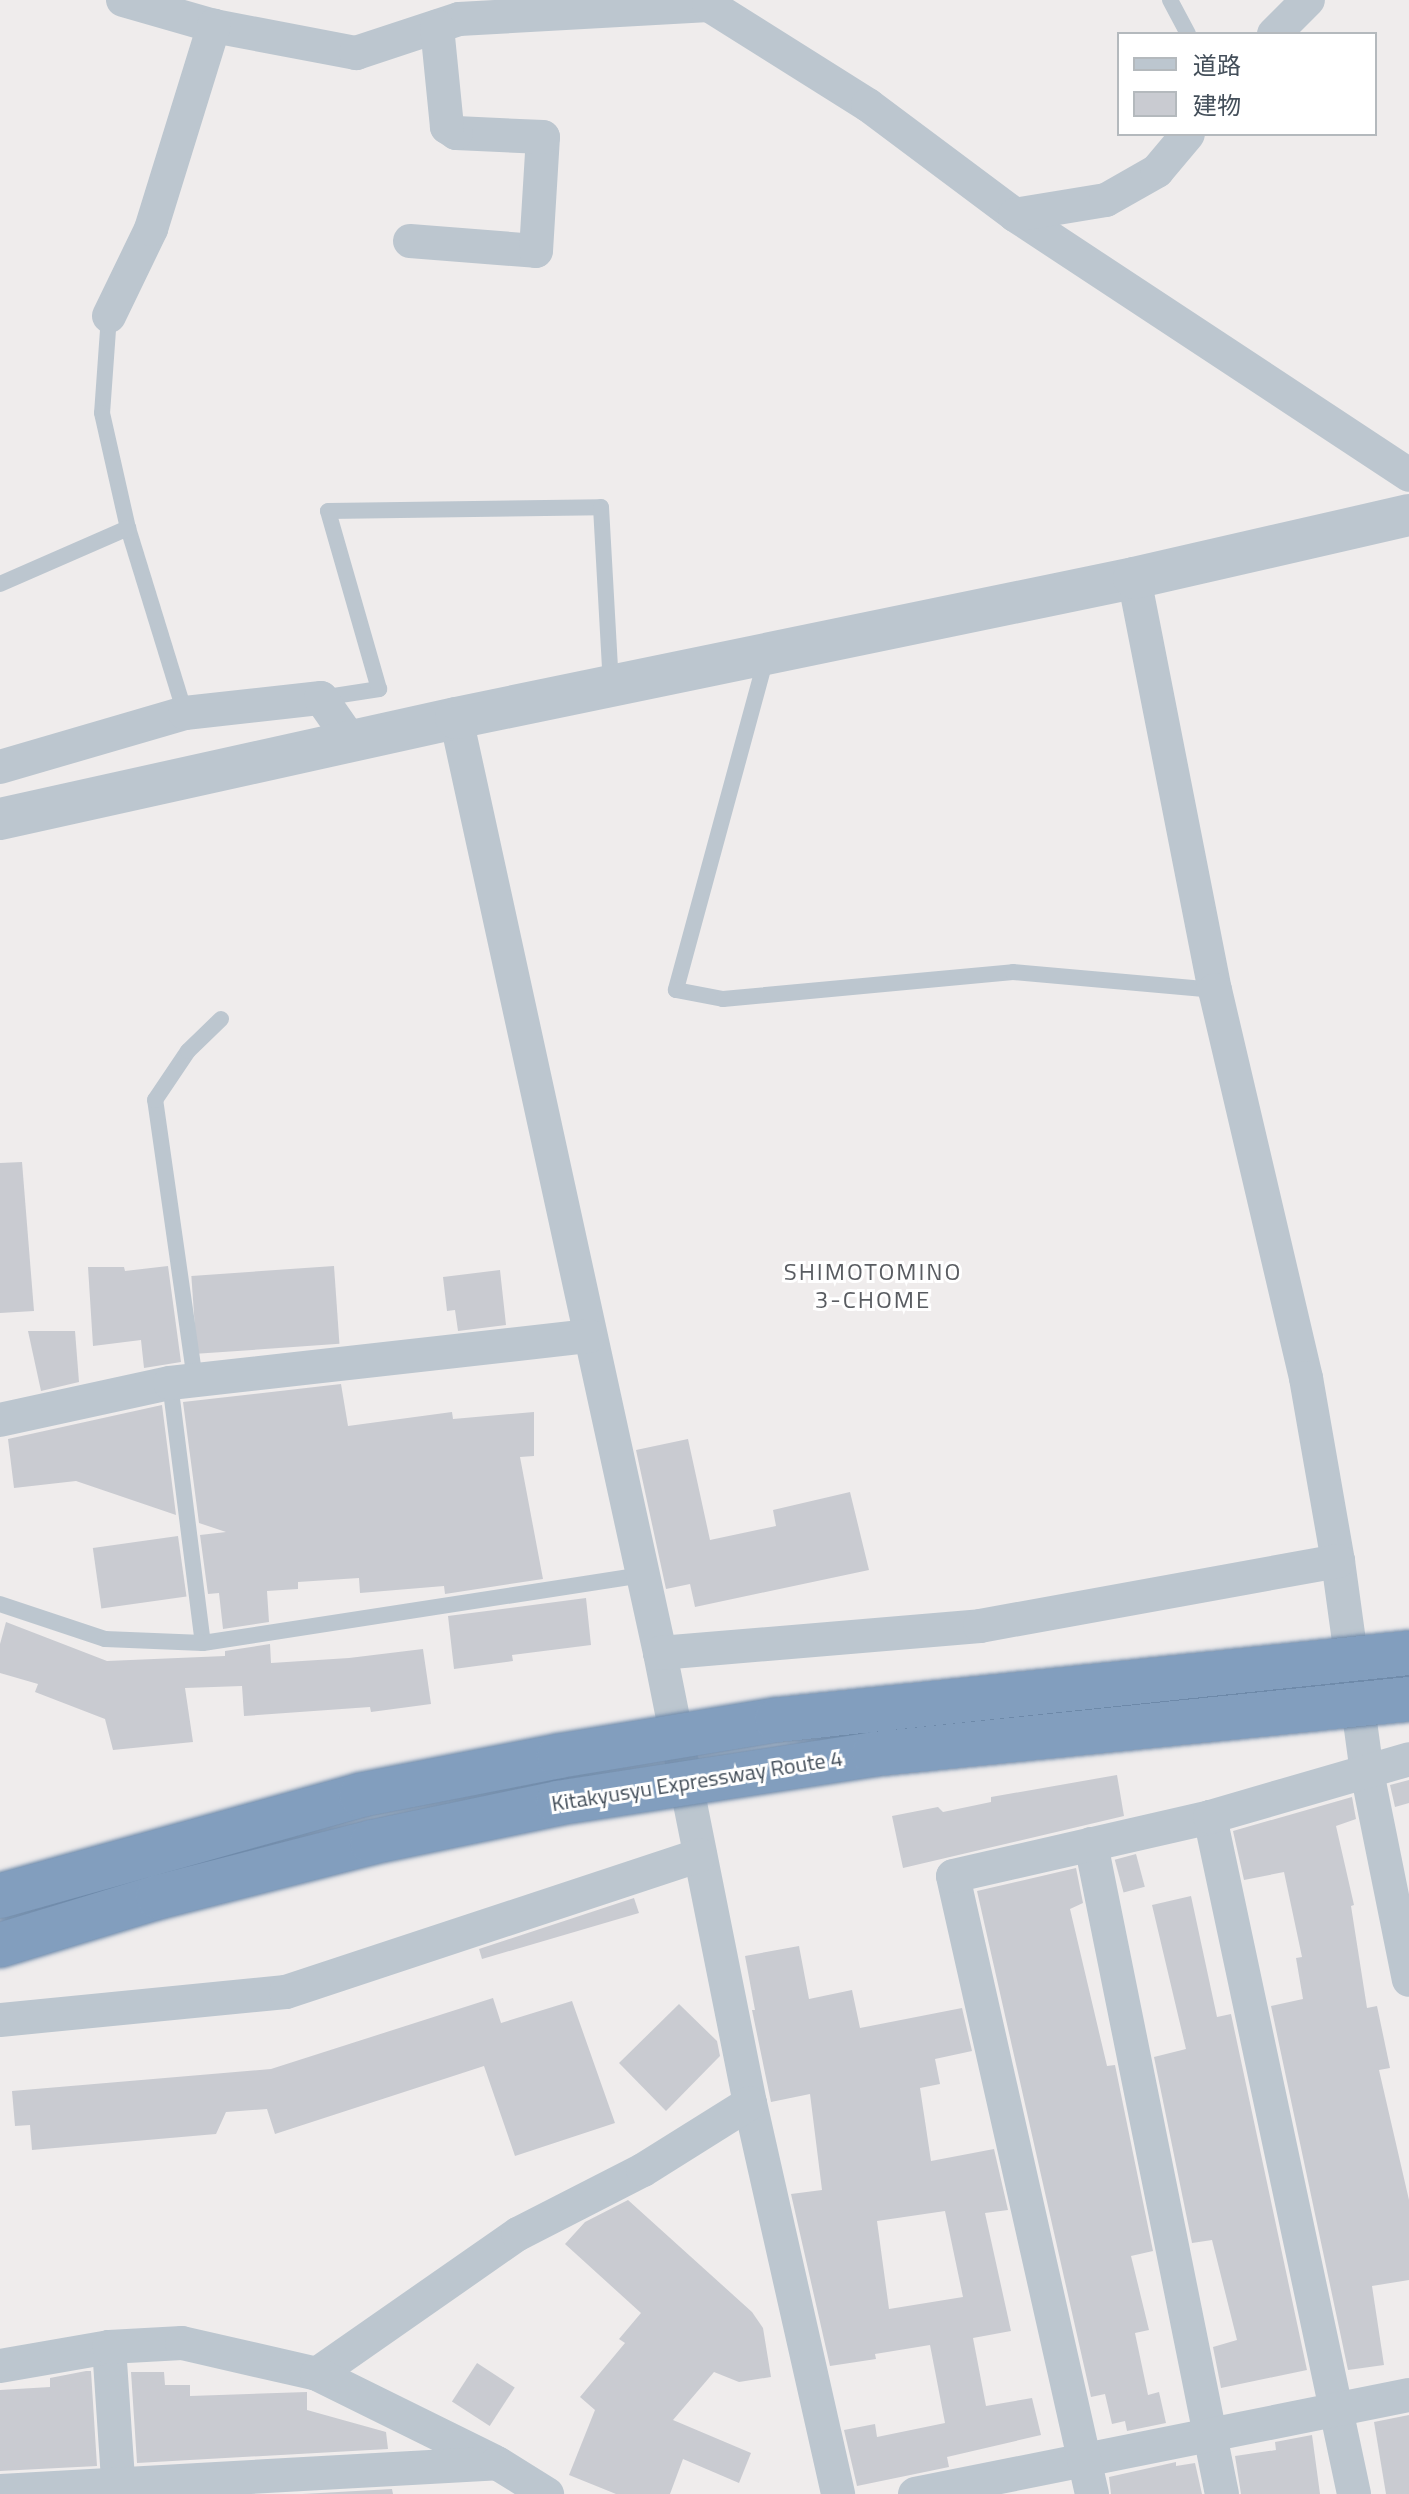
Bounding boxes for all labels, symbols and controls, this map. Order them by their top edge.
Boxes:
legend [1117,32,1377,136]
text: 道路 [1193,47,1241,83]
text: 建物 [1193,87,1241,123]
district label: SHIMOTOMINO 3-CHOME [784,1258,962,1314]
street label: Kitakyusyu Expressway Route 4 [550,1745,844,1817]

